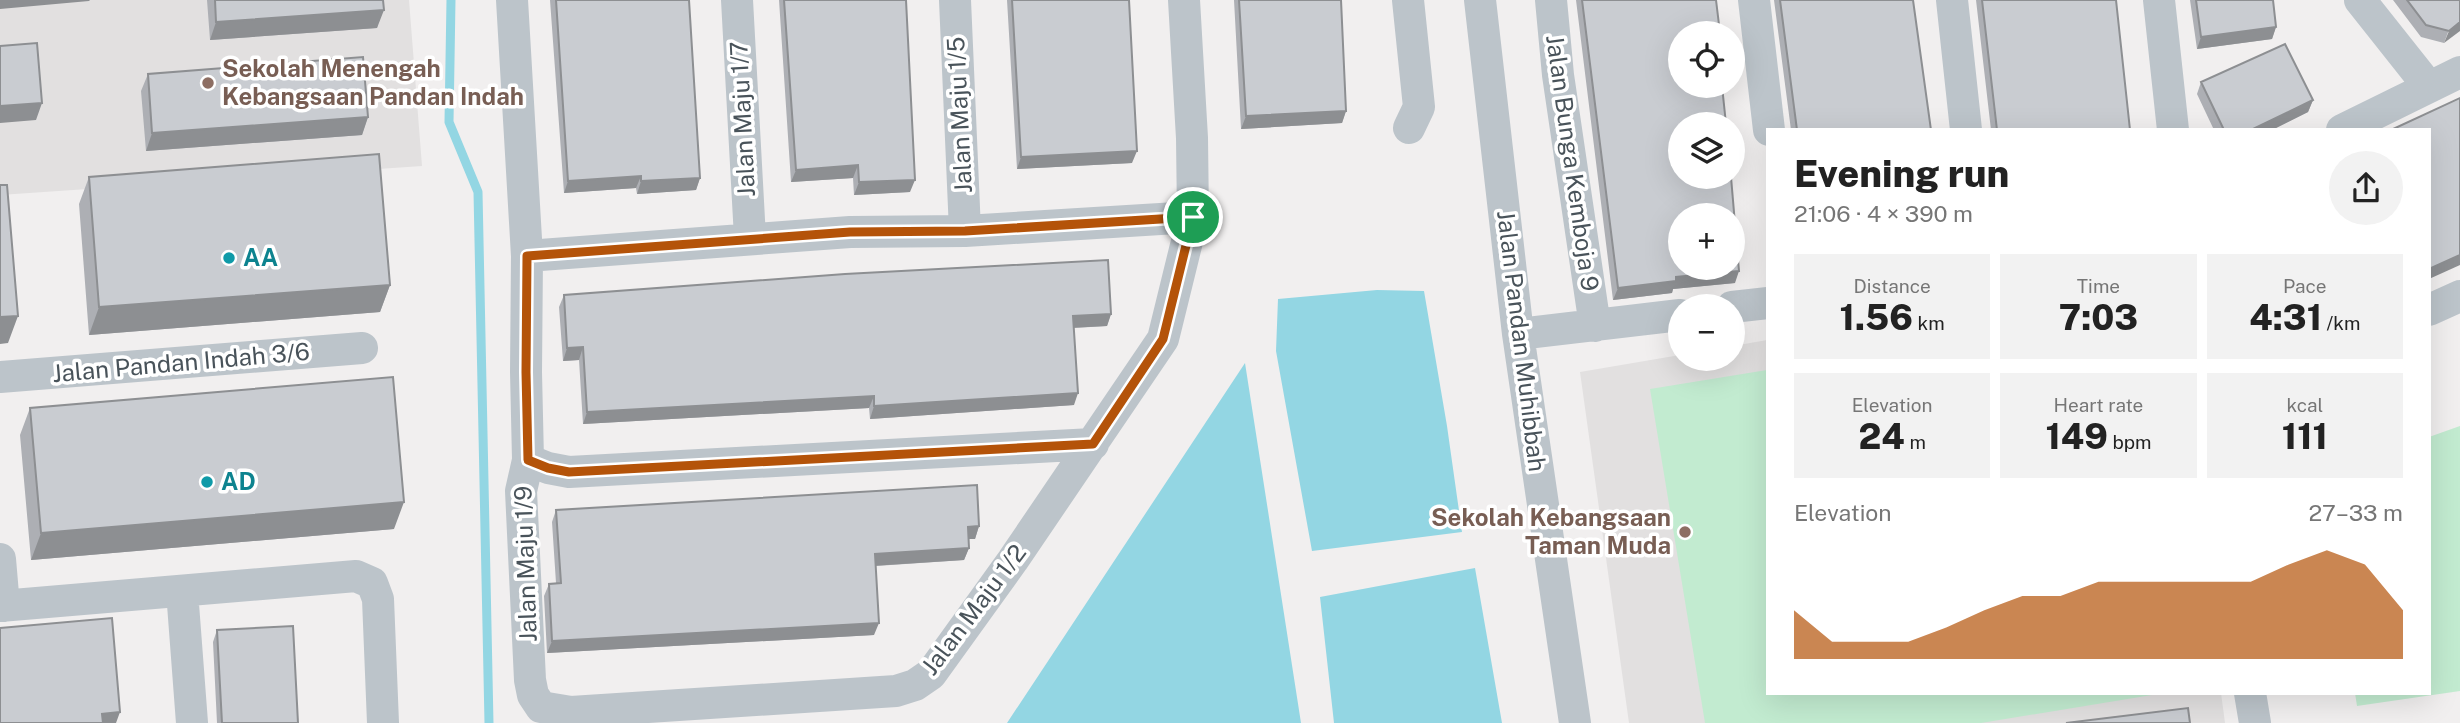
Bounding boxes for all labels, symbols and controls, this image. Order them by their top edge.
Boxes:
map controls [1668,21,1745,371]
button: locate [1668,21,1745,98]
street label: Jalan Bunga Kemboja 9 [1541,33,1605,293]
street label: Jalan Maju 1/5 [941,36,977,194]
street label: Jalan Maju 1/7 [724,41,760,198]
place label: Sekolah Menengah Kebangsaan Pandan Indah [222,54,524,110]
marker: Sekolah Menengah Kebangsaan Pandan Indah [200,75,216,91]
button: layers [1668,112,1745,189]
text: Evening run [1794,151,2009,196]
button: share [2329,151,2403,225]
pin [1163,187,1223,247]
icon: arrive [1174,198,1212,236]
text: 21:06 · 4 × 390 m [1794,200,1973,227]
button: + [1668,203,1745,280]
street label: Jalan Pandan Muhibbah [1492,209,1552,473]
place label: AA [243,243,278,271]
marker: AA [221,250,237,266]
text: Distance [1854,275,1931,297]
text: Time [2077,275,2120,297]
text: Pace [2283,275,2327,297]
button: − [1668,294,1745,371]
text: 1.56 [1840,297,1913,338]
text: 7:03 [2059,297,2138,338]
text: 4:31 [2249,297,2322,338]
text: km [1913,312,1945,334]
text: /km [2322,312,2360,334]
street label: Jalan Pandan Indah 3/6 [51,337,311,387]
text: Elevation [1852,394,1932,416]
text: Heart rate [2054,394,2143,416]
text: kcal [2286,394,2323,416]
text: 24 [1859,416,1905,457]
text: 149 [2045,416,2108,457]
text: 111 [2282,416,2328,457]
text: m [1905,431,1926,453]
text: bpm [2108,431,2152,453]
place label: AD [221,467,256,495]
marker: AD [199,474,215,490]
street label: Jalan Maju 1/9 [508,485,542,643]
text: Elevation [1794,499,1892,526]
text: 27–33 m [2308,499,2403,526]
place label: Sekolah Kebangsaan Taman Muda [1431,503,1671,559]
marker: Sekolah Kebangsaan Taman Muda [1677,524,1693,540]
street label: Jalan Maju 1/2 [915,539,1031,680]

